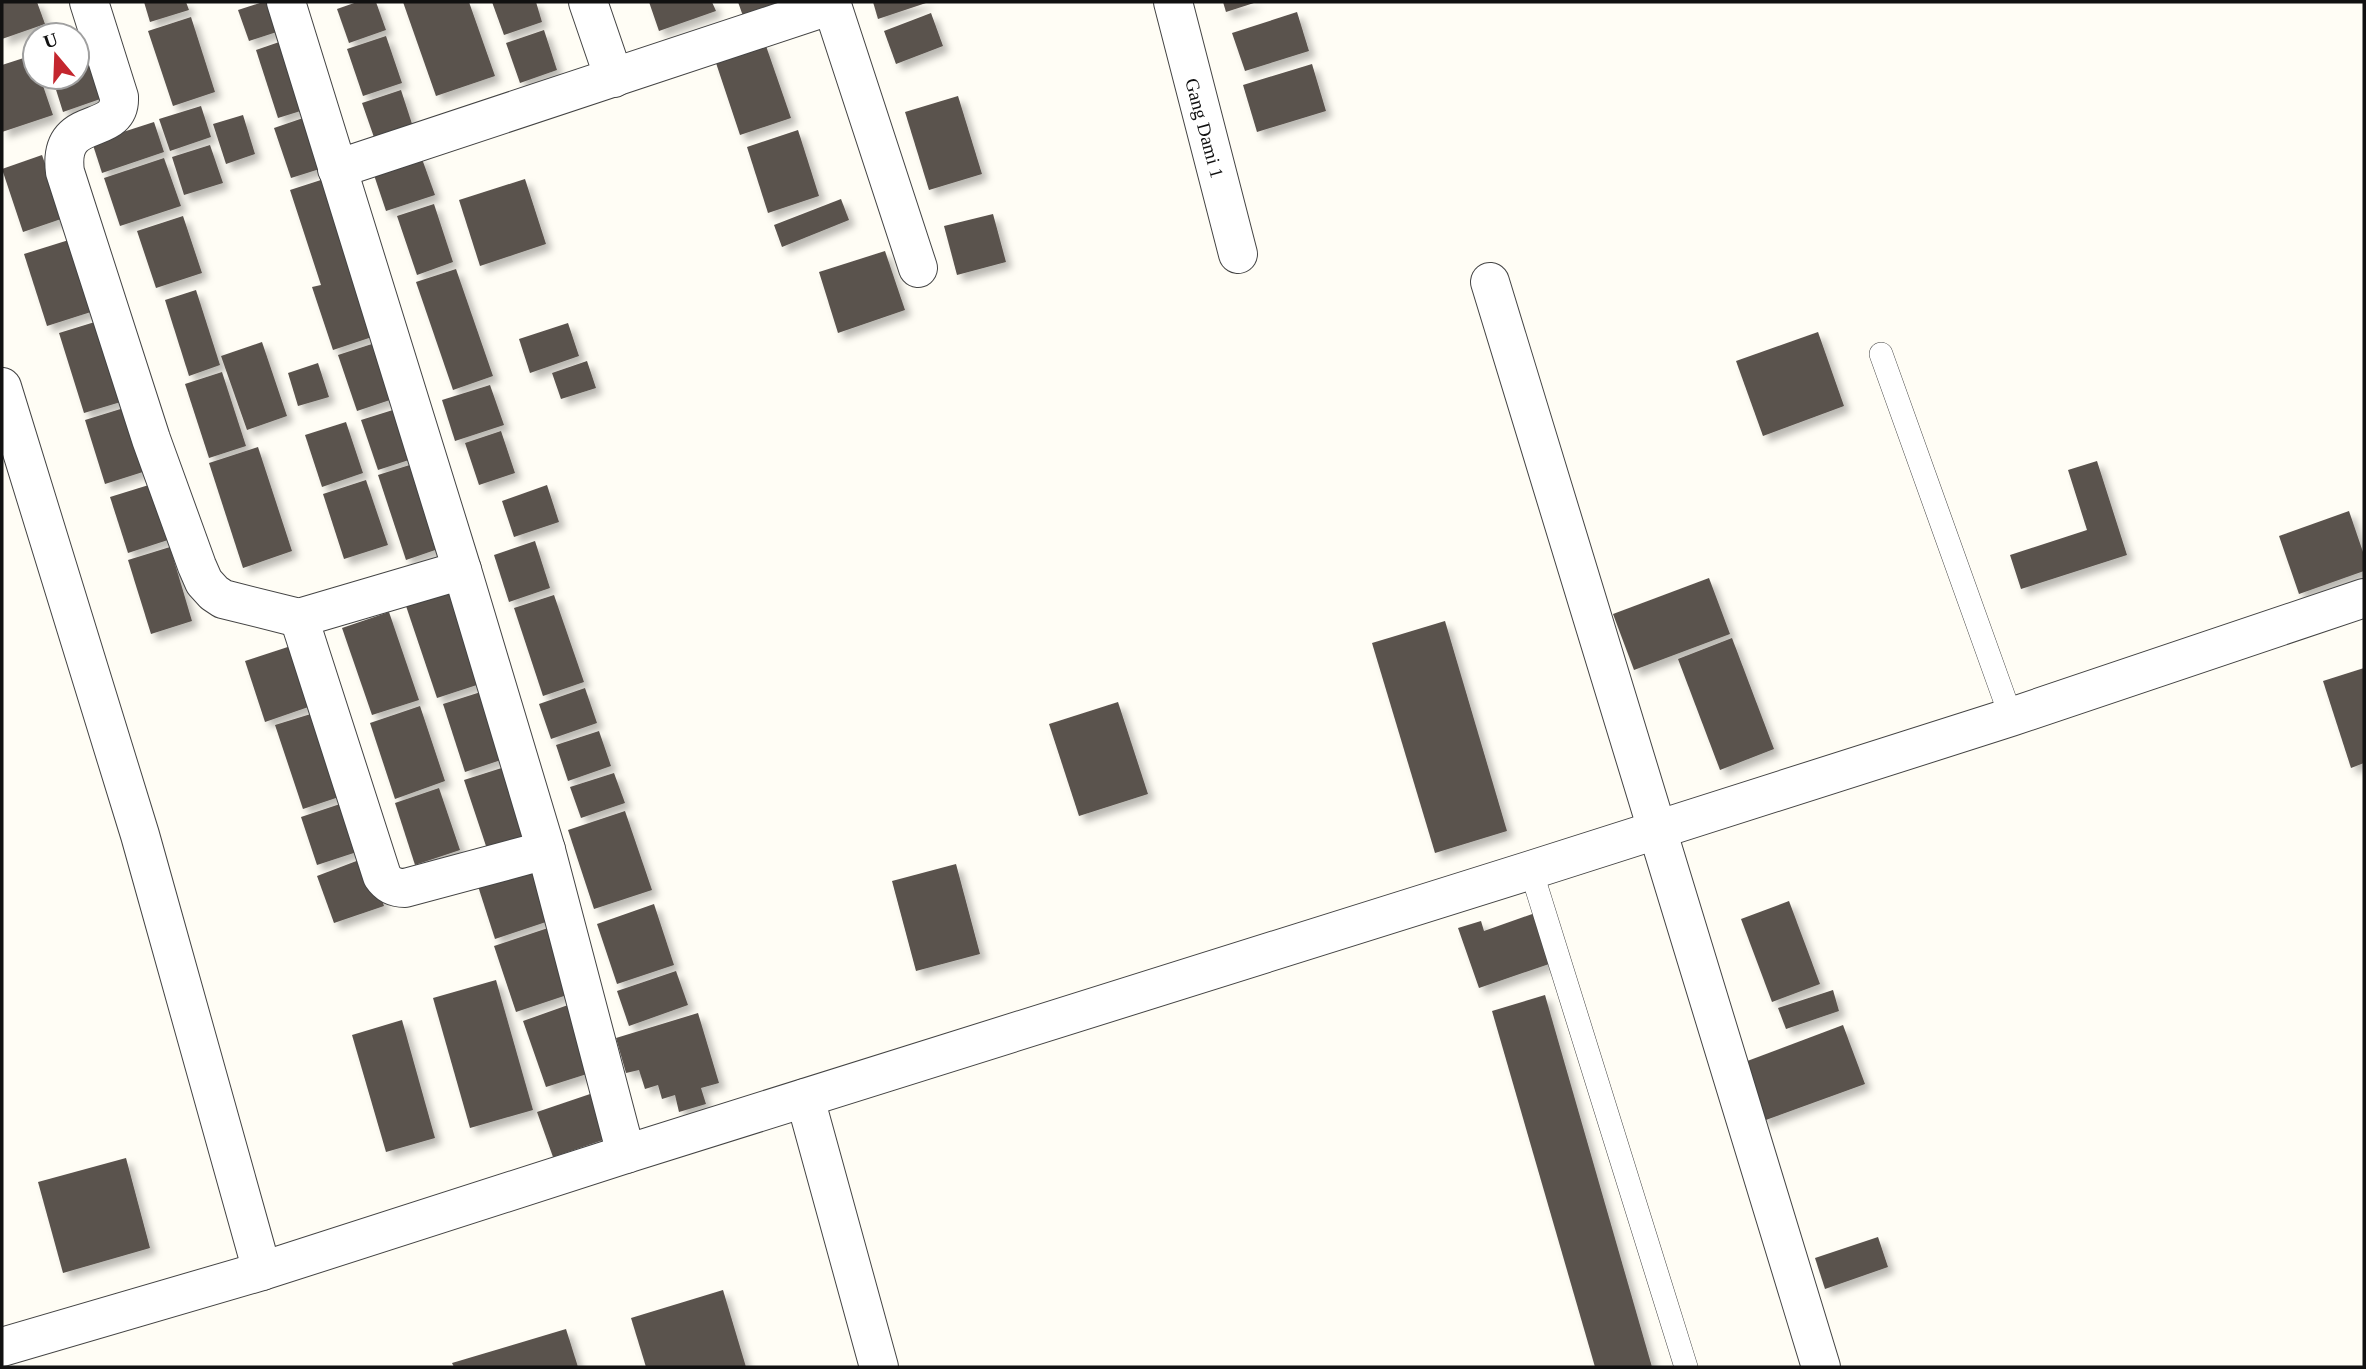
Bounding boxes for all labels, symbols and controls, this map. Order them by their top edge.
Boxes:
north arrow [21,21,91,91]
text: U [41,28,61,53]
street label: Gang Dami 1 [1181,76,1228,180]

